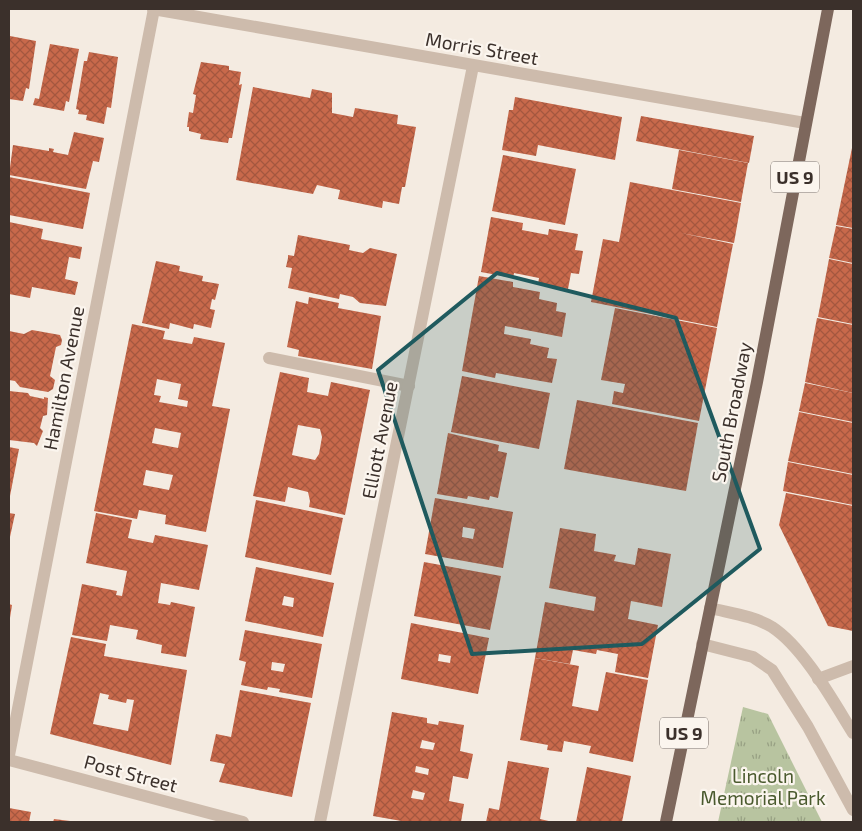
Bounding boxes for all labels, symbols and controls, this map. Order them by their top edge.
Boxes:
street label: Morris Street [424,27,540,69]
road number: US 9 [771,162,819,192]
street label: Hamilton Avenue [38,304,88,452]
street label: South Broadway [706,340,756,484]
street label: Elliott Avenue [356,379,402,501]
road number: US 9 [660,718,708,748]
street label: Post Street [82,749,180,797]
park label: Lincoln Memorial Park [700,764,826,809]

